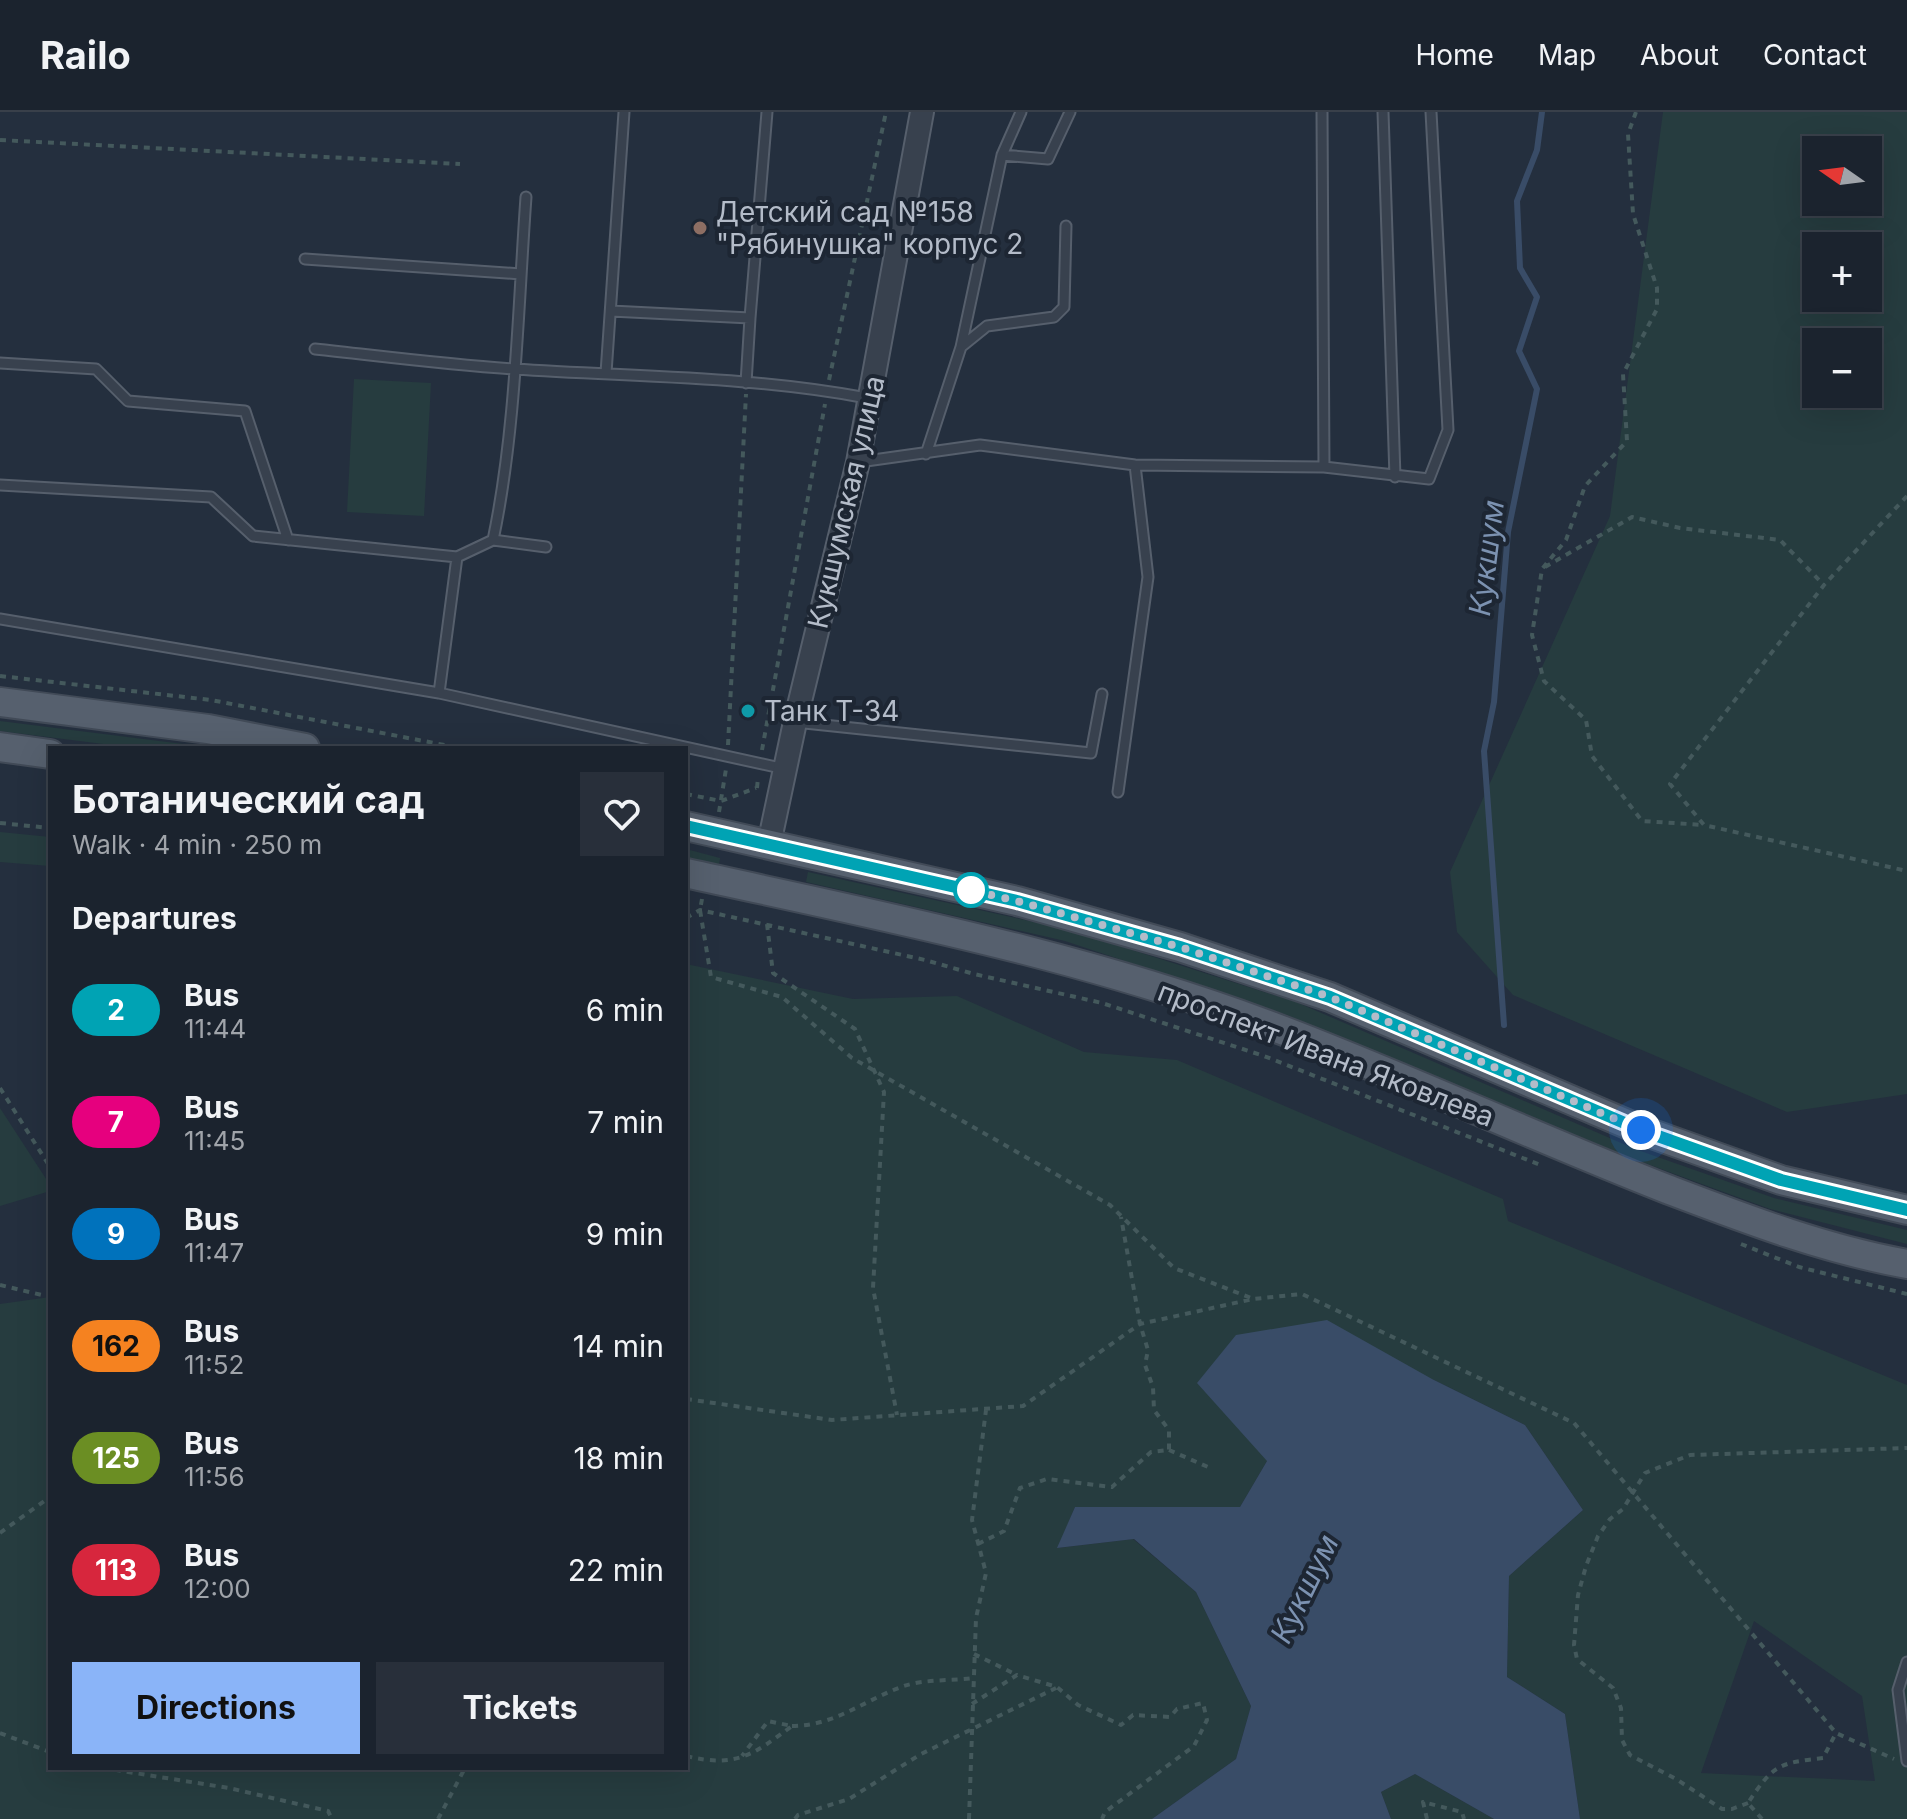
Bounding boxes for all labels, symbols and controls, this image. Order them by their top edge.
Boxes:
text: Railo [40,32,131,78]
text: Home [1415,38,1494,72]
text: Map [1538,38,1596,72]
text: About [1640,38,1719,72]
text: Contact [1763,38,1867,72]
north arrow [1802,136,1882,216]
map controls [1802,136,1882,408]
place label: Детский сад №158 "Рябинушка" корпус 2 [716,195,1023,261]
marker: Детский сад №158 "Рябинушка" корпус 2 [691,219,709,237]
button: + [1802,232,1882,312]
button: − [1802,328,1882,408]
street label: Кукшумская улица [800,372,892,632]
water label: Кукшум [1461,498,1511,618]
place label: Танк Т-34 [764,694,899,728]
marker: Танк Т-34 [739,702,757,720]
button: heart [580,772,664,856]
text: Ботанический сад [72,776,425,822]
text: Walk · 4 min · 250 m [72,829,322,860]
unlabelled marker [954,873,988,907]
text: Departures [72,900,237,936]
street label: проспект Ивана Яковлева [1153,974,1499,1134]
text: Bus [184,977,239,1013]
text: 6 min [586,992,664,1028]
text: 2 [107,993,125,1027]
text: 11:44 [184,1013,246,1044]
text: Bus [184,1089,239,1125]
text: 7 min [587,1104,664,1140]
text: 7 [108,1105,124,1139]
your location [1621,1110,1661,1150]
text: 11:45 [184,1125,245,1156]
text: Bus [184,1201,239,1237]
text: 9 min [586,1216,664,1252]
text: 9 [107,1217,125,1251]
text: 11:47 [184,1237,244,1268]
text: Bus [184,1313,239,1349]
text: 14 min [573,1328,664,1364]
text: 162 [92,1329,140,1363]
text: 11:52 [184,1349,244,1380]
text: Bus [184,1425,239,1461]
text: 18 min [574,1440,664,1476]
text: 125 [92,1441,140,1475]
text: 11:56 [184,1461,245,1492]
water label: Кукшум [1262,1528,1346,1649]
text: Bus [184,1537,239,1573]
text: 22 min [568,1552,664,1588]
text: 113 [95,1553,137,1587]
text: 12:00 [184,1573,251,1604]
button: Directions [72,1662,360,1754]
button: Tickets [376,1662,664,1754]

